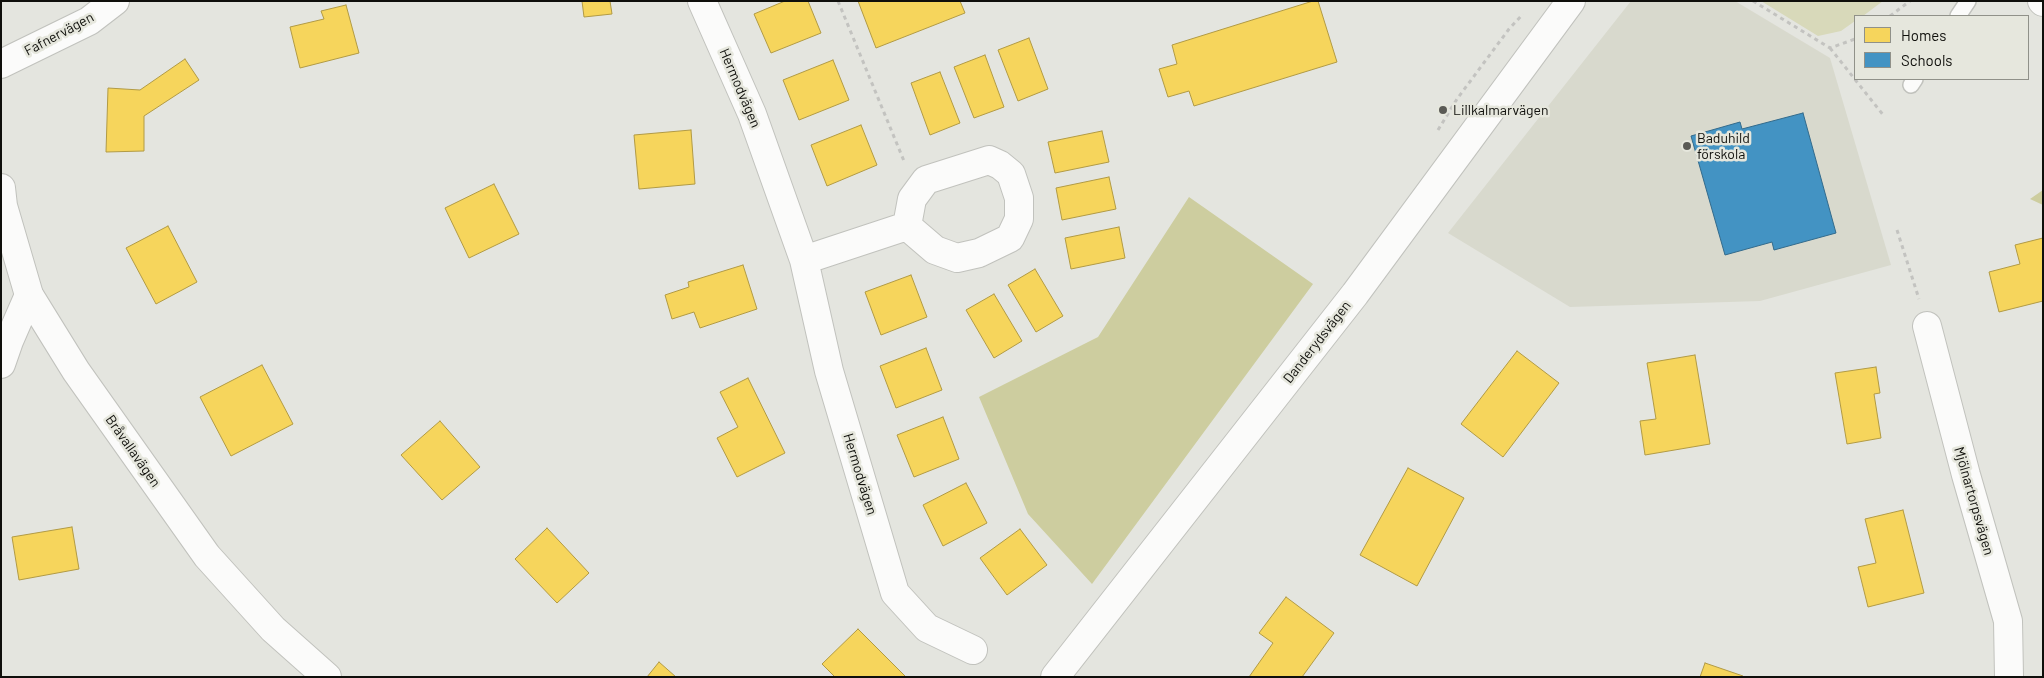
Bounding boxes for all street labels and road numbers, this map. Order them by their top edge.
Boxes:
street label: Fafnervägen [21,9,97,59]
street label: Hermodvägen [716,46,764,130]
street label: Danderydsvägen [1280,297,1354,387]
street label: Bråvallavägen [102,412,164,490]
street label: Hermodvägen [840,431,880,517]
street label: Mjölnartorpsvägen [1950,445,1998,557]

